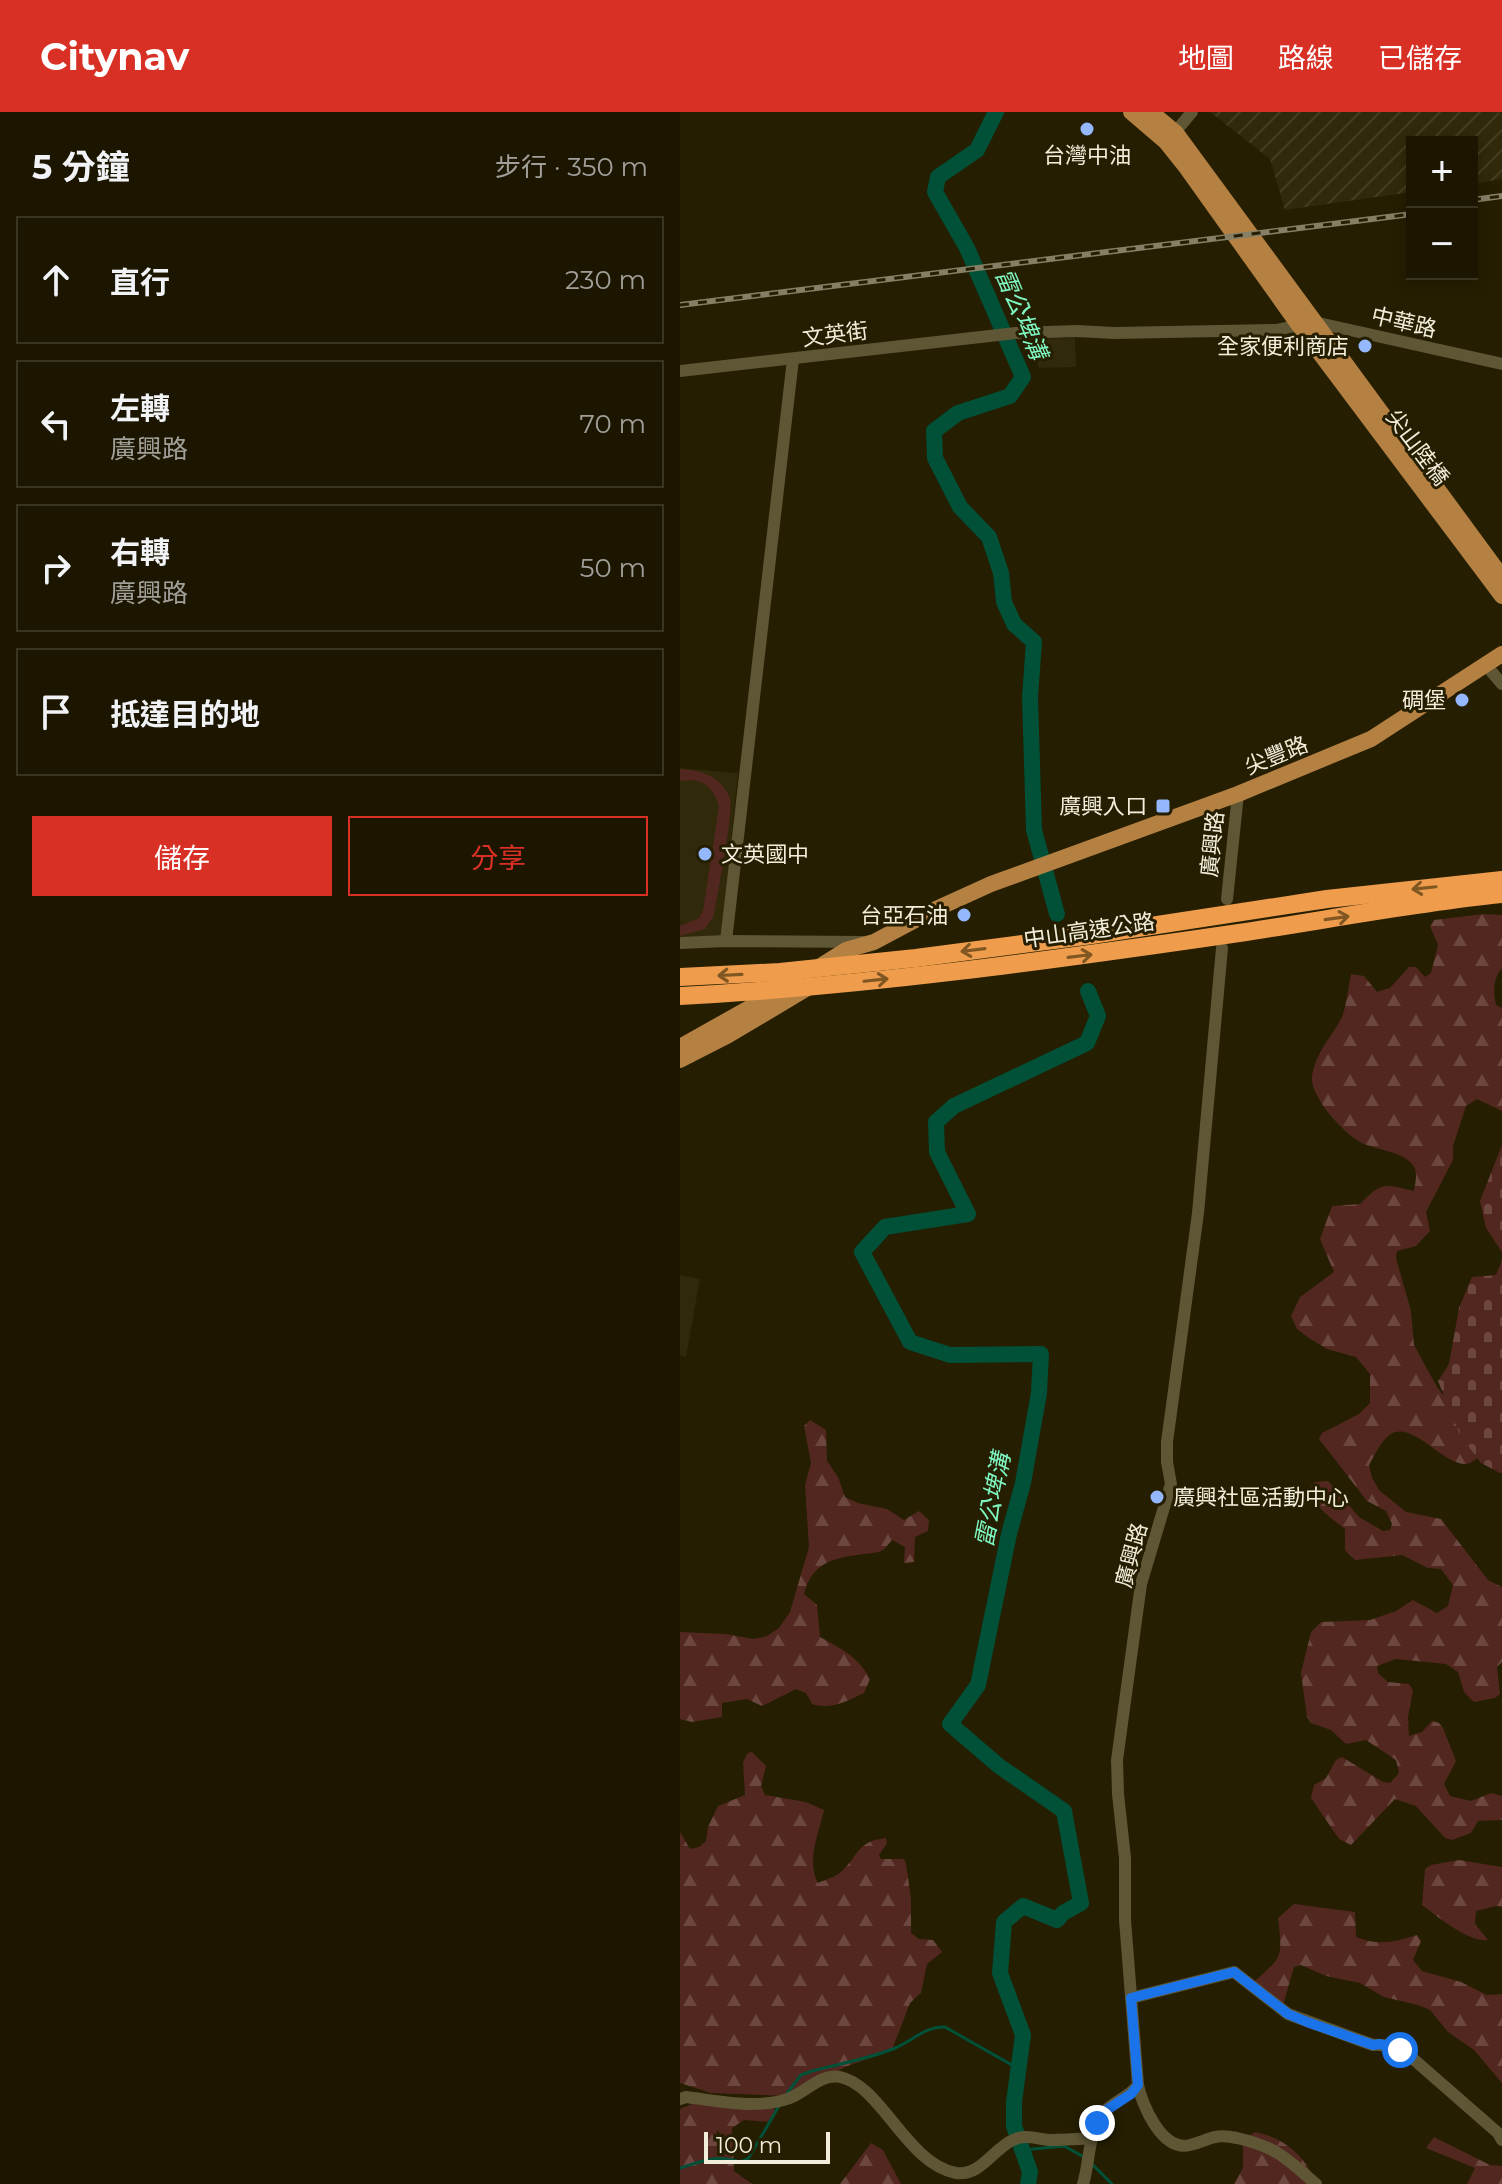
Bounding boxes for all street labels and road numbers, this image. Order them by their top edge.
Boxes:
street label: 中華路 [1369,302,1439,343]
street label: 文英街 [801,317,869,352]
street label: 尖山陸橋 [1380,404,1455,491]
street label: 尖豐路 [1241,731,1312,780]
street label: 廣興路 [1196,810,1229,878]
street label: 中山高速公路 [1022,908,1156,953]
street label: 廣興路 [1110,1520,1153,1591]

